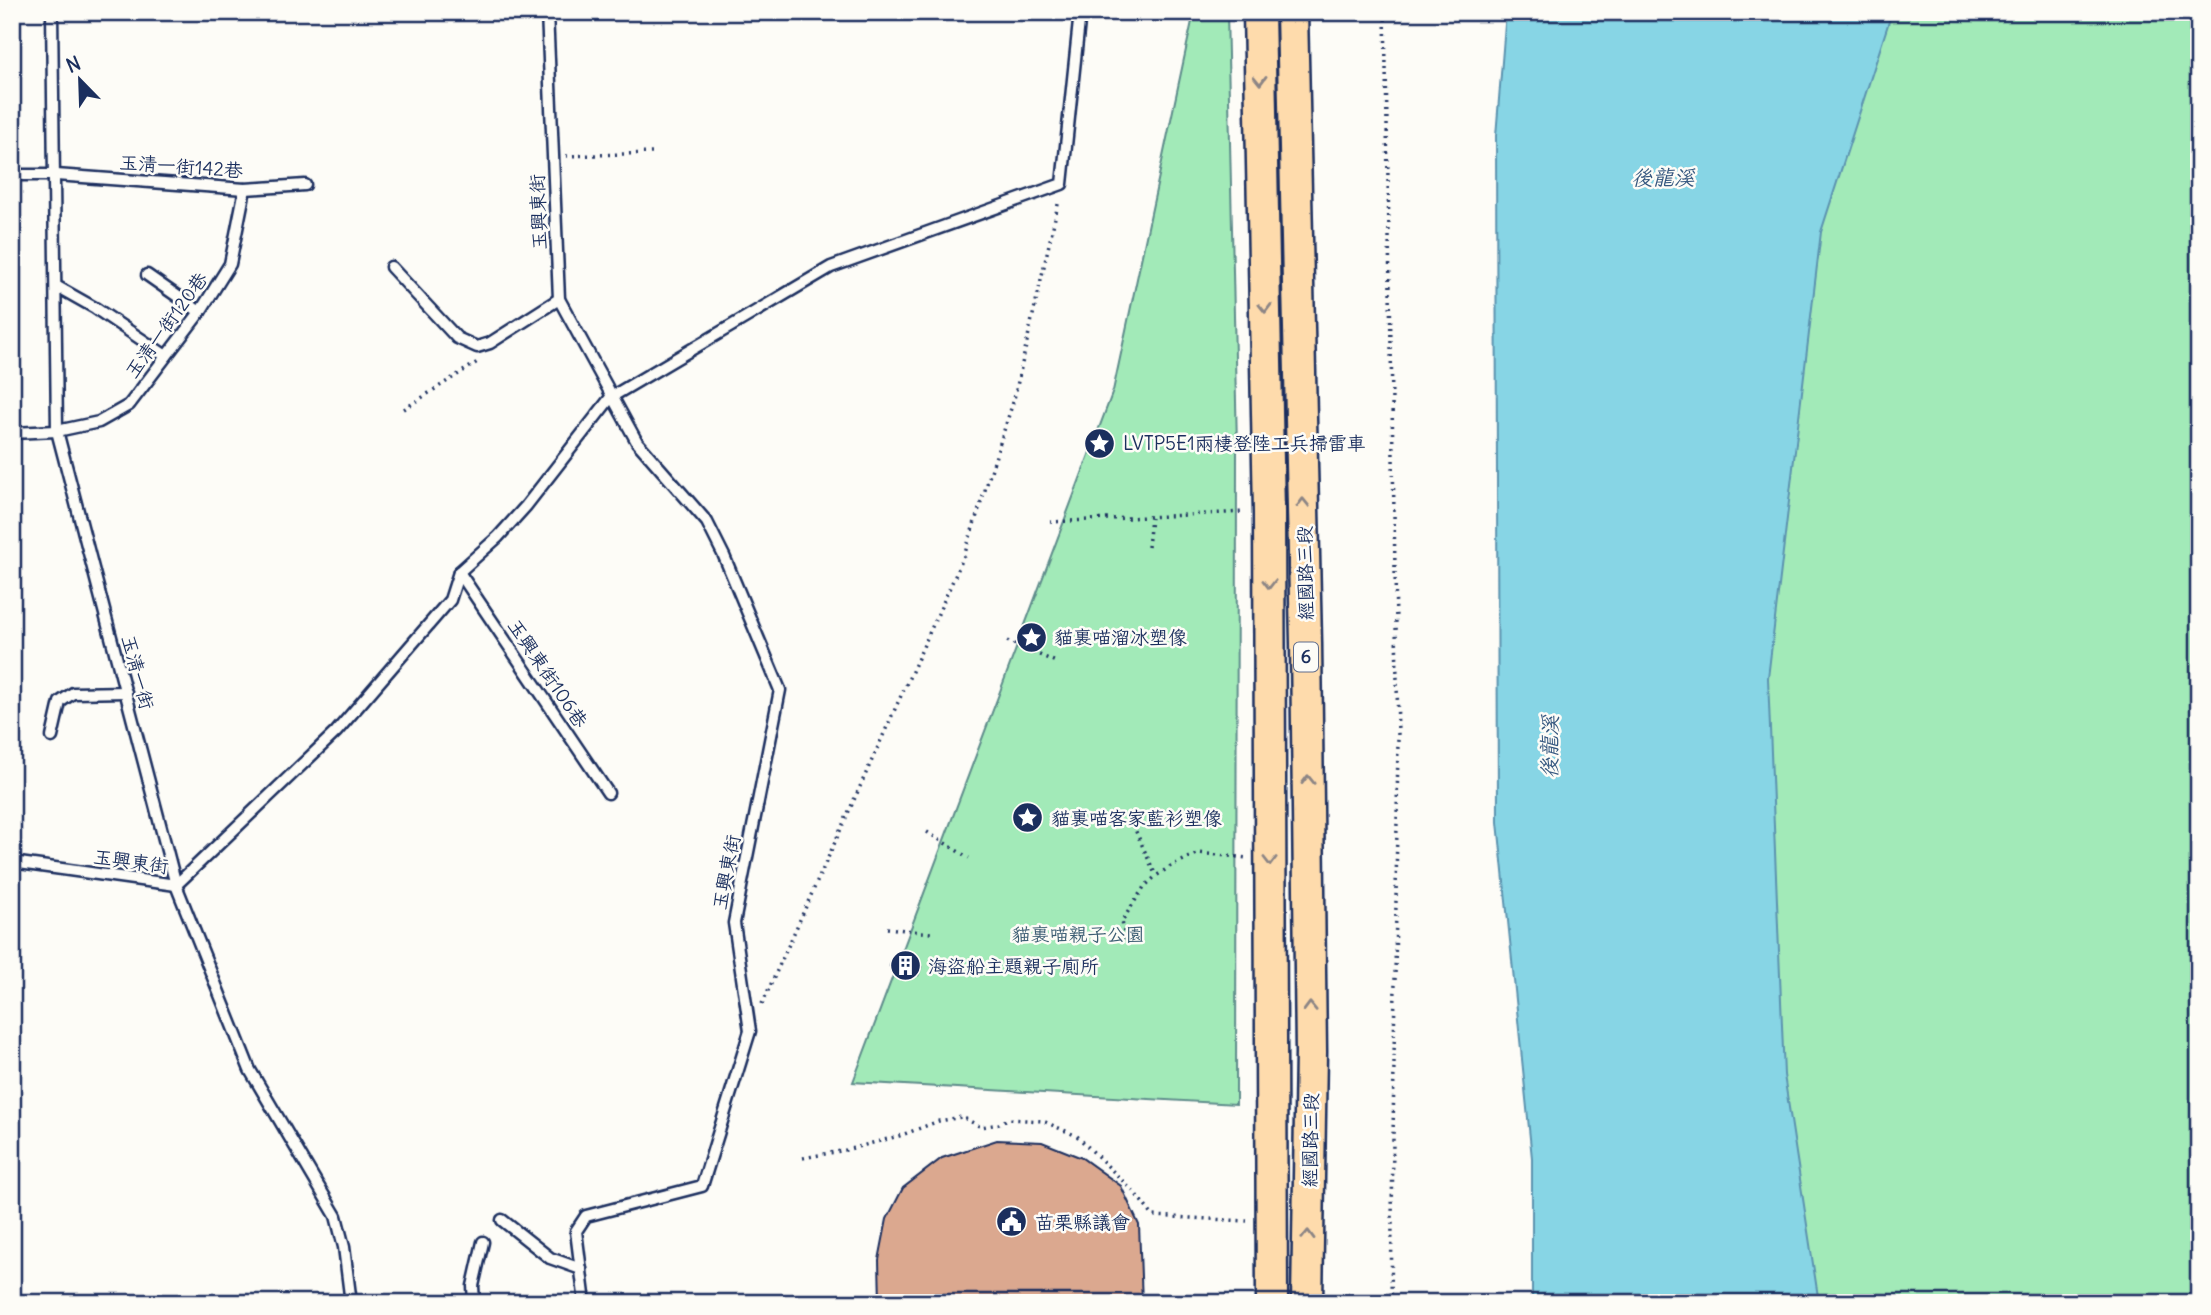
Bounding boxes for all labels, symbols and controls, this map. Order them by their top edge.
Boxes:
north arrow [46,46,116,116]
text: N [63,51,84,78]
one-way arrow [1253,75,1268,86]
street label: 玉清一街142巷 [118,150,244,182]
water label: 後龍溪 [1632,164,1695,191]
street label: 玉興東街 [525,174,551,250]
street label: 玉清一街120巷 [119,267,213,383]
one-way arrow [1257,303,1273,314]
place icon: LVTP5E1兩棲登陸工兵掃雷車 [1083,426,1117,460]
place label: LVTP5E1兩棲登陸工兵掃雷車 [1123,431,1366,455]
one-way arrow [1295,497,1311,508]
street label: 經國路三段 [1292,525,1318,621]
one-way arrow [1261,580,1277,590]
street label: 玉興東街106巷 [503,614,593,732]
place icon: 貓裏喵溜冰塑像 [1014,620,1048,654]
place label: 貓裏喵溜冰塑像 [1054,625,1187,649]
street label: 玉清一街 [117,632,159,712]
road number: 6 [1294,642,1318,672]
water label: 後龍溪 [1535,714,1564,779]
one-way arrow [1300,774,1316,784]
place icon: 貓裏喵客家藍衫塑像 [1011,801,1045,835]
place label: 貓裏喵客家藍衫塑像 [1051,806,1222,830]
street label: 玉興東街 [707,832,745,912]
street label: 玉興東街 [92,844,170,878]
one-way arrow [1262,856,1278,867]
park label: 貓裏喵親子公園 [1011,922,1145,946]
building icon: 海盜船主題親子廁所 [888,949,922,983]
place label: 海盜船主題親子廁所 [928,954,1099,978]
one-way arrow [1302,1001,1318,1012]
street label: 經國路三段 [1297,1092,1323,1188]
public building icon: 苗栗縣議會 [995,1205,1029,1239]
place label: 苗栗縣議會 [1035,1210,1130,1234]
one-way arrow [1300,1229,1316,1239]

